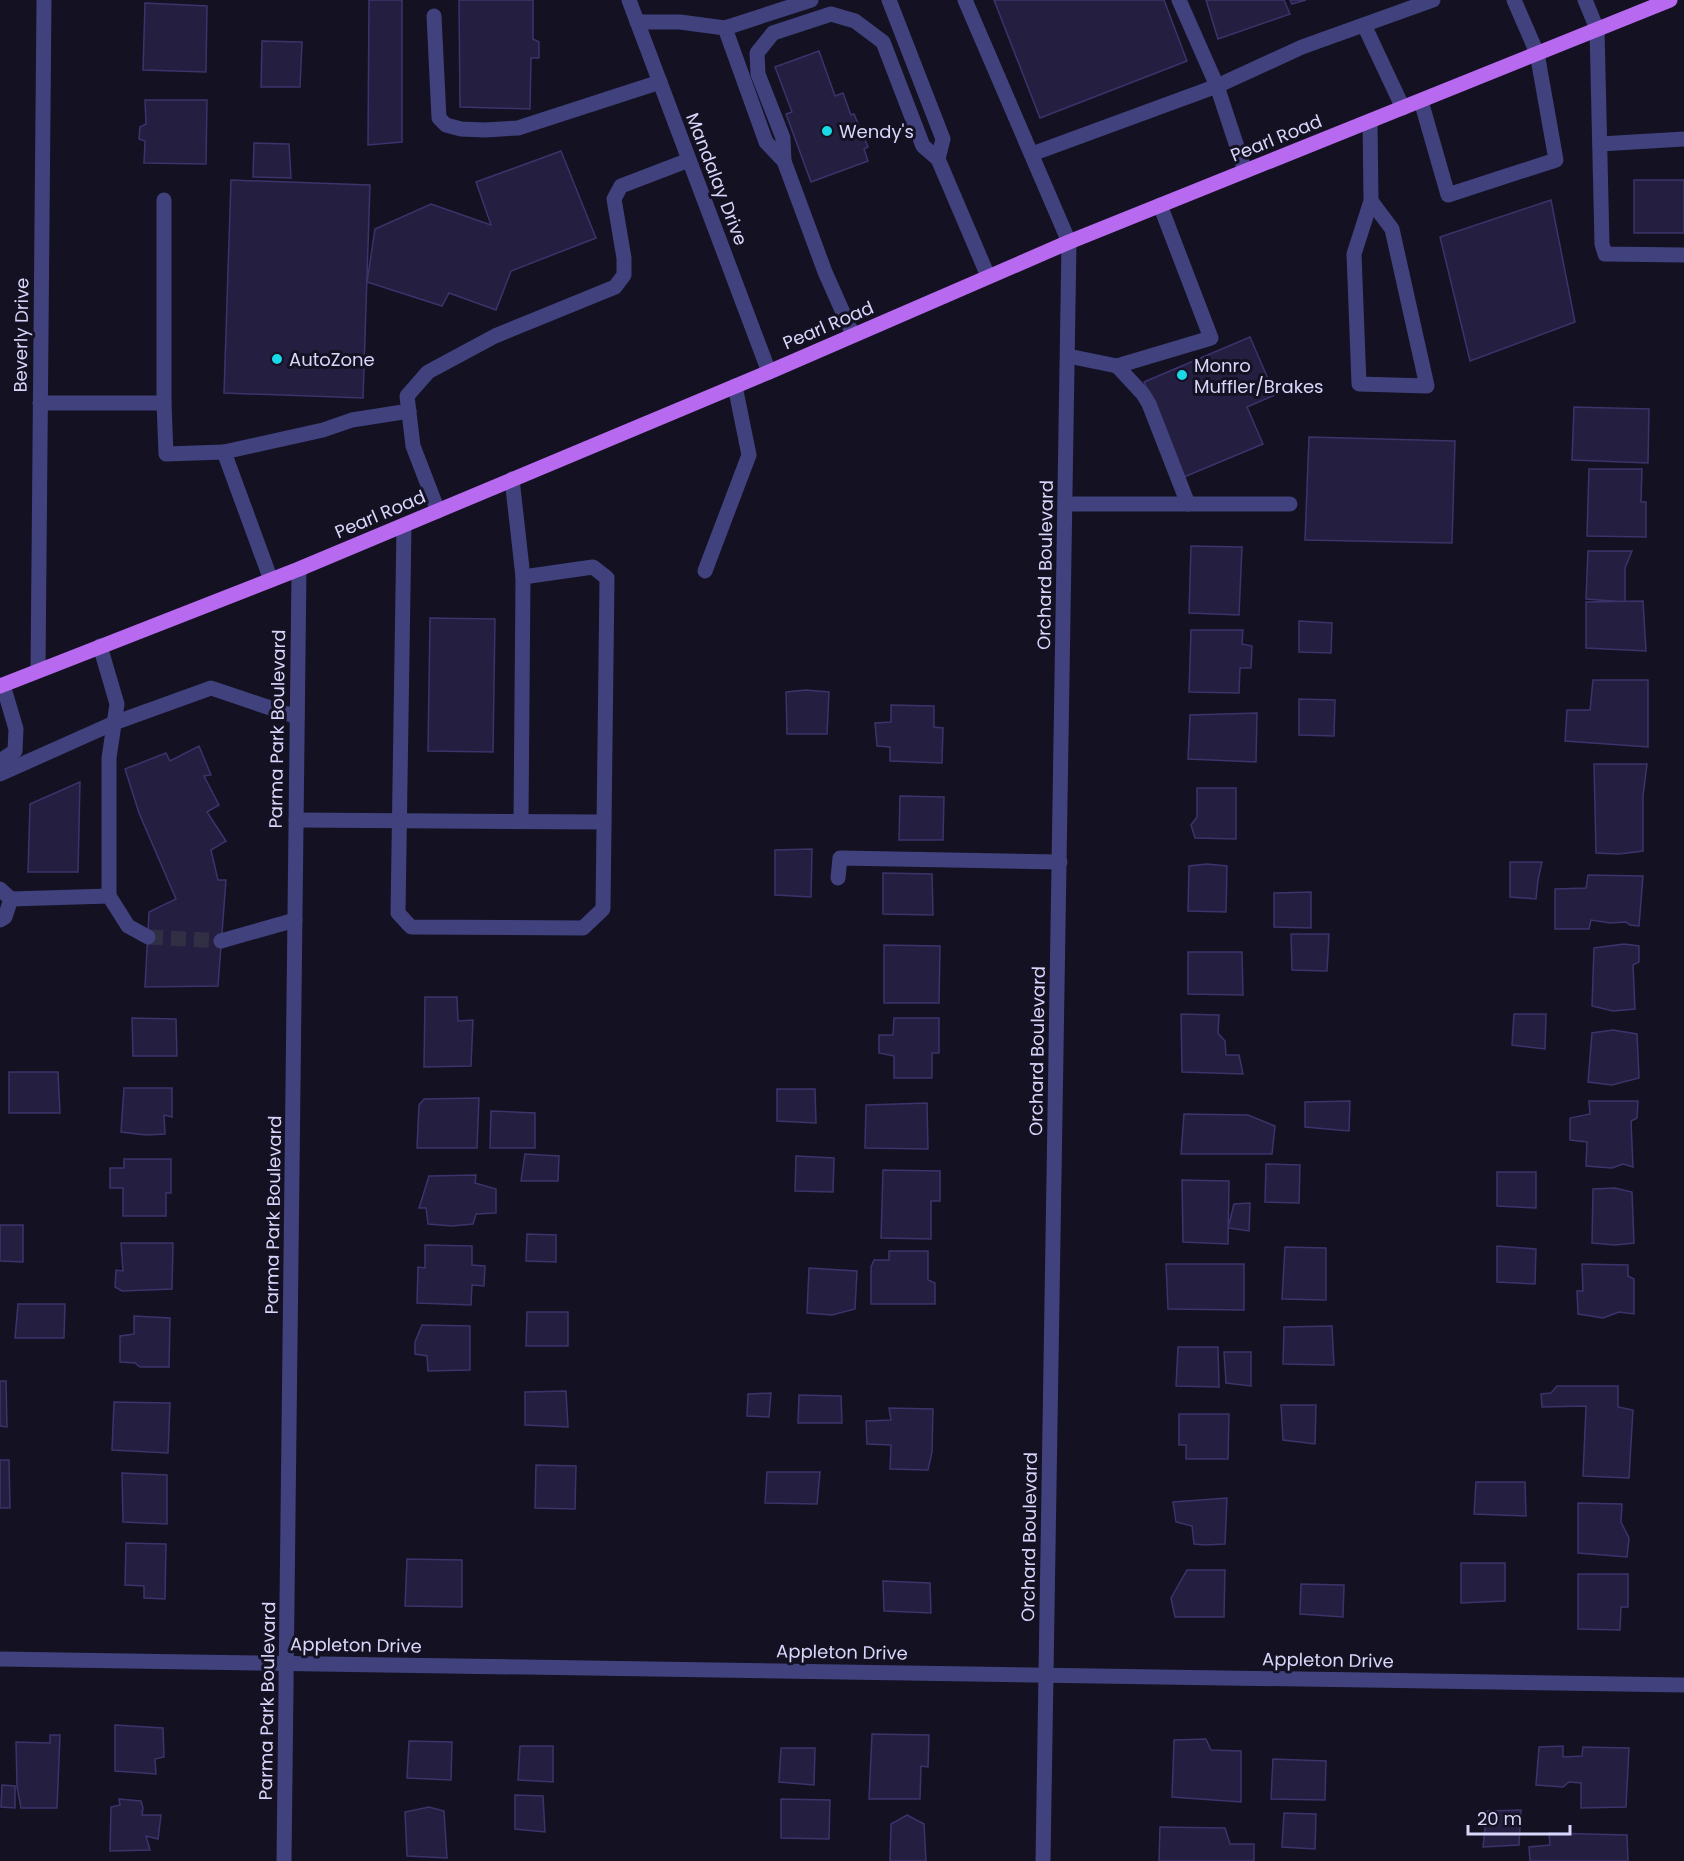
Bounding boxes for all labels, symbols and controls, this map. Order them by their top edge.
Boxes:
street label: Pearl Road [1227,108,1325,168]
street label: Mandalay Drive [680,109,754,249]
place label: Wendy's [839,119,914,144]
marker: Wendy's [820,124,834,138]
street label: Beverly Drive [8,277,34,393]
street label: Pearl Road [779,295,877,355]
place label: AutoZone [289,347,375,372]
marker: AutoZone [270,352,284,366]
place label: Monro Muffler/Brakes [1194,353,1323,399]
marker: Monro Muffler/Brakes [1175,368,1189,382]
street label: Orchard Boulevard [1031,480,1059,650]
street label: Pearl Road [331,484,429,544]
street label: Parma Park Boulevard [263,629,291,829]
street label: Orchard Boulevard [1023,966,1051,1136]
street label: Parma Park Boulevard [259,1115,287,1315]
street label: Orchard Boulevard [1015,1452,1043,1622]
street label: Parma Park Boulevard [253,1601,281,1801]
street label: Appleton Drive [290,1631,422,1659]
street label: Appleton Drive [776,1638,908,1666]
street label: Appleton Drive [1262,1646,1394,1674]
scale bar [1468,1798,1570,1836]
text: 20 m [1477,1806,1522,1831]

